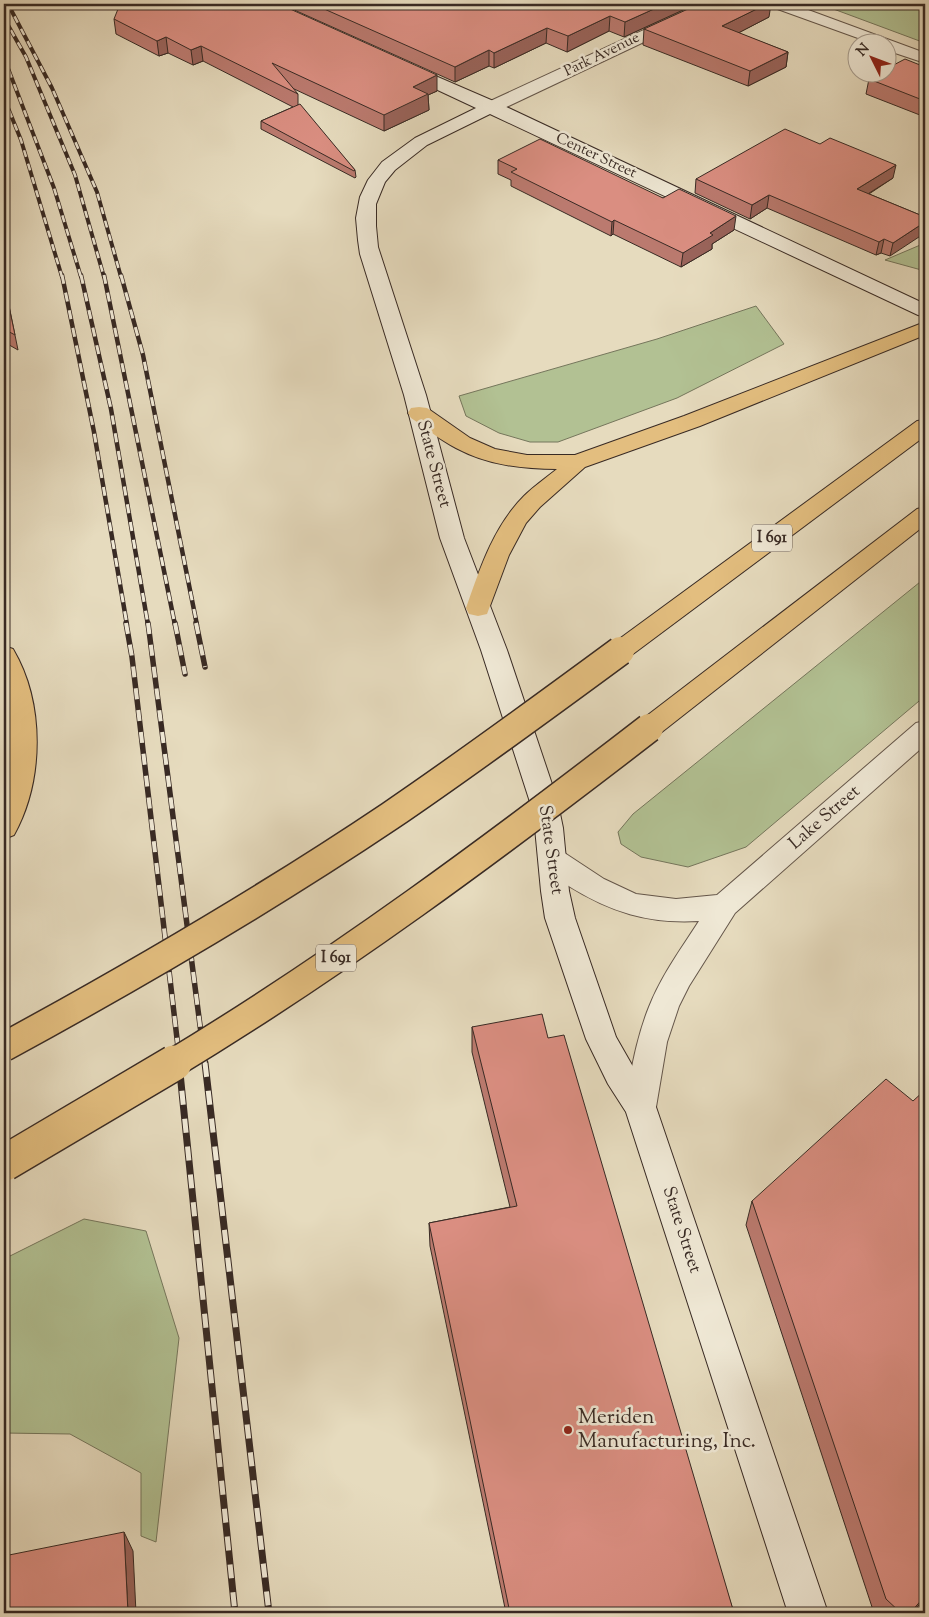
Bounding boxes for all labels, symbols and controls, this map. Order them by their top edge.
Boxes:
street label: Park Avenue [561,28,643,82]
north arrow [846,32,896,82]
text: N [853,40,875,61]
street label: Center Street [552,128,640,184]
street label: State Street [409,417,457,511]
road number: I 691 [752,524,792,552]
street label: Lake Street [784,780,866,856]
street label: State Street [531,804,569,896]
road number: I 691 [316,944,356,971]
street label: State Street [655,1183,707,1277]
place label: Meriden Manufacturing, Inc. [578,1403,756,1457]
marker: Meriden Manufacturing, Inc. [562,1424,574,1436]

